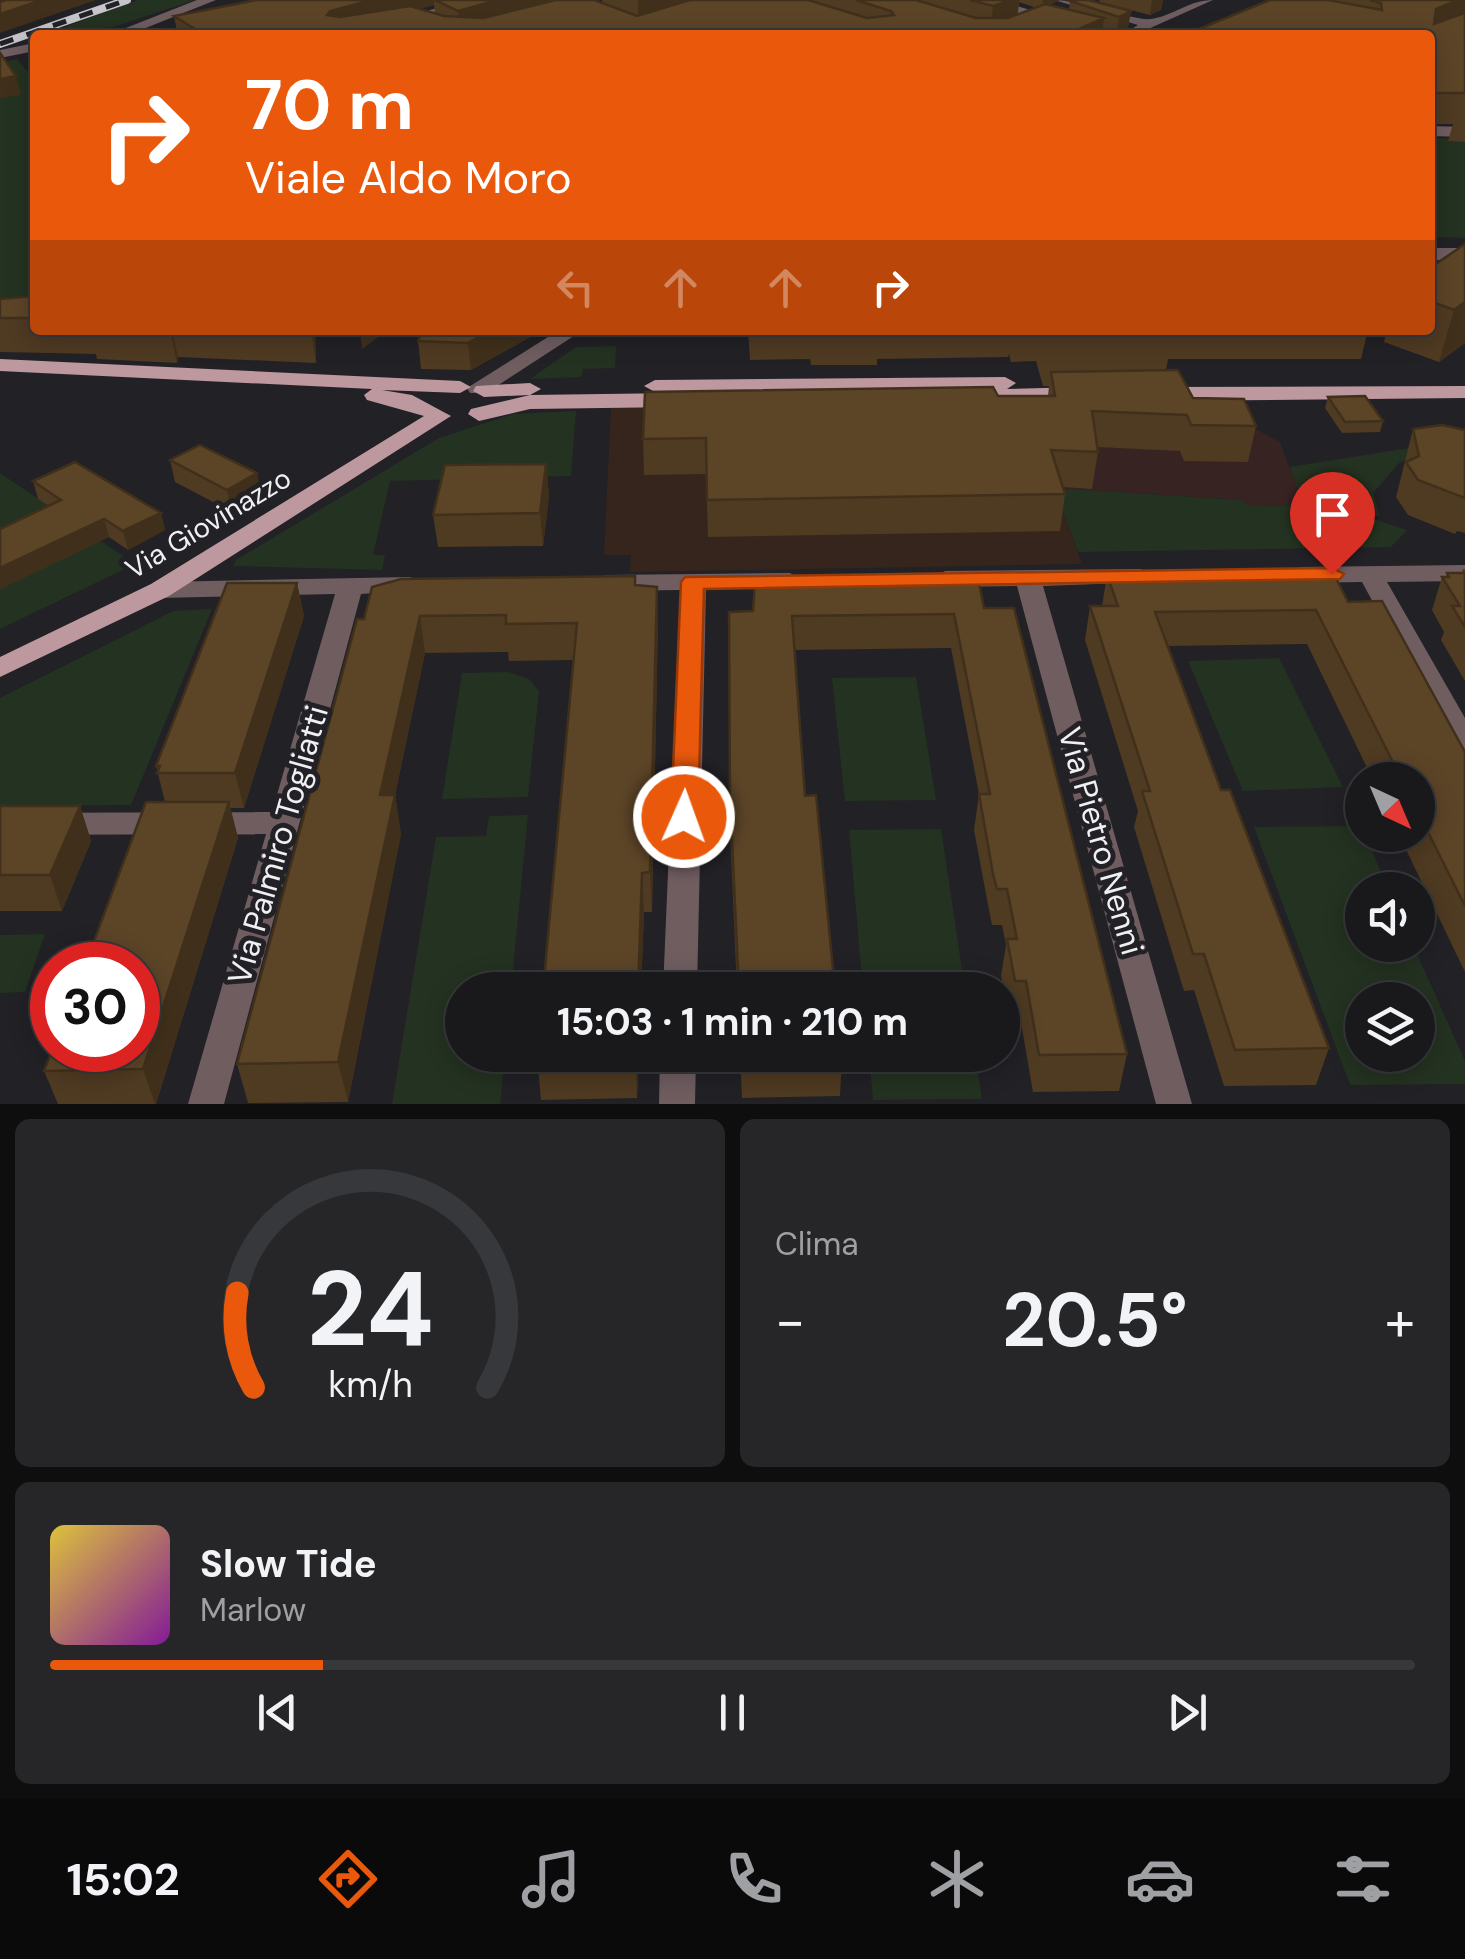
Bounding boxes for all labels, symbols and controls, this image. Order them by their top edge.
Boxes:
text: 70 m [245,60,414,151]
icon: right [80,70,210,200]
text: Viale Aldo Moro [245,148,572,207]
icon: left [548,260,603,315]
icon: ahead [653,260,708,315]
icon: ahead [758,260,813,315]
icon: right [863,260,918,315]
street label: Via Giovinazzo [119,459,298,587]
pin [1290,472,1375,575]
icon: arrive [1305,487,1360,542]
street label: Via Palmiro Togliatti [218,701,338,989]
street label: Via Pietro Nenni [1048,722,1154,960]
north arrow [1345,762,1435,852]
map controls [1345,762,1435,1072]
position arrow [632,765,736,869]
button: sound [1345,872,1435,962]
speed limit sign: 30 [30,942,160,1072]
button: layers [1345,982,1435,1072]
text: 15:03 · 1 min · 210 m [557,997,908,1047]
text: Clima [775,1223,859,1265]
text: 24 [307,1242,433,1377]
text: 20.5° [1002,1272,1188,1369]
text: − [775,1285,805,1357]
text: + [1385,1285,1415,1357]
text: km/h [328,1362,412,1408]
text: Slow Tide [200,1539,377,1589]
text: Marlow [200,1589,306,1631]
icon: previous [250,1685,305,1740]
icon: pause [705,1685,760,1740]
icon: next [1160,1685,1215,1740]
icon: directions [313,1844,383,1914]
icon: music [516,1844,586,1914]
icon: phone [719,1844,789,1914]
icon: climate [922,1844,992,1914]
icon: car [1125,1844,1195,1914]
icon: filters [1328,1844,1398,1914]
text: 15:02 [67,1850,180,1909]

